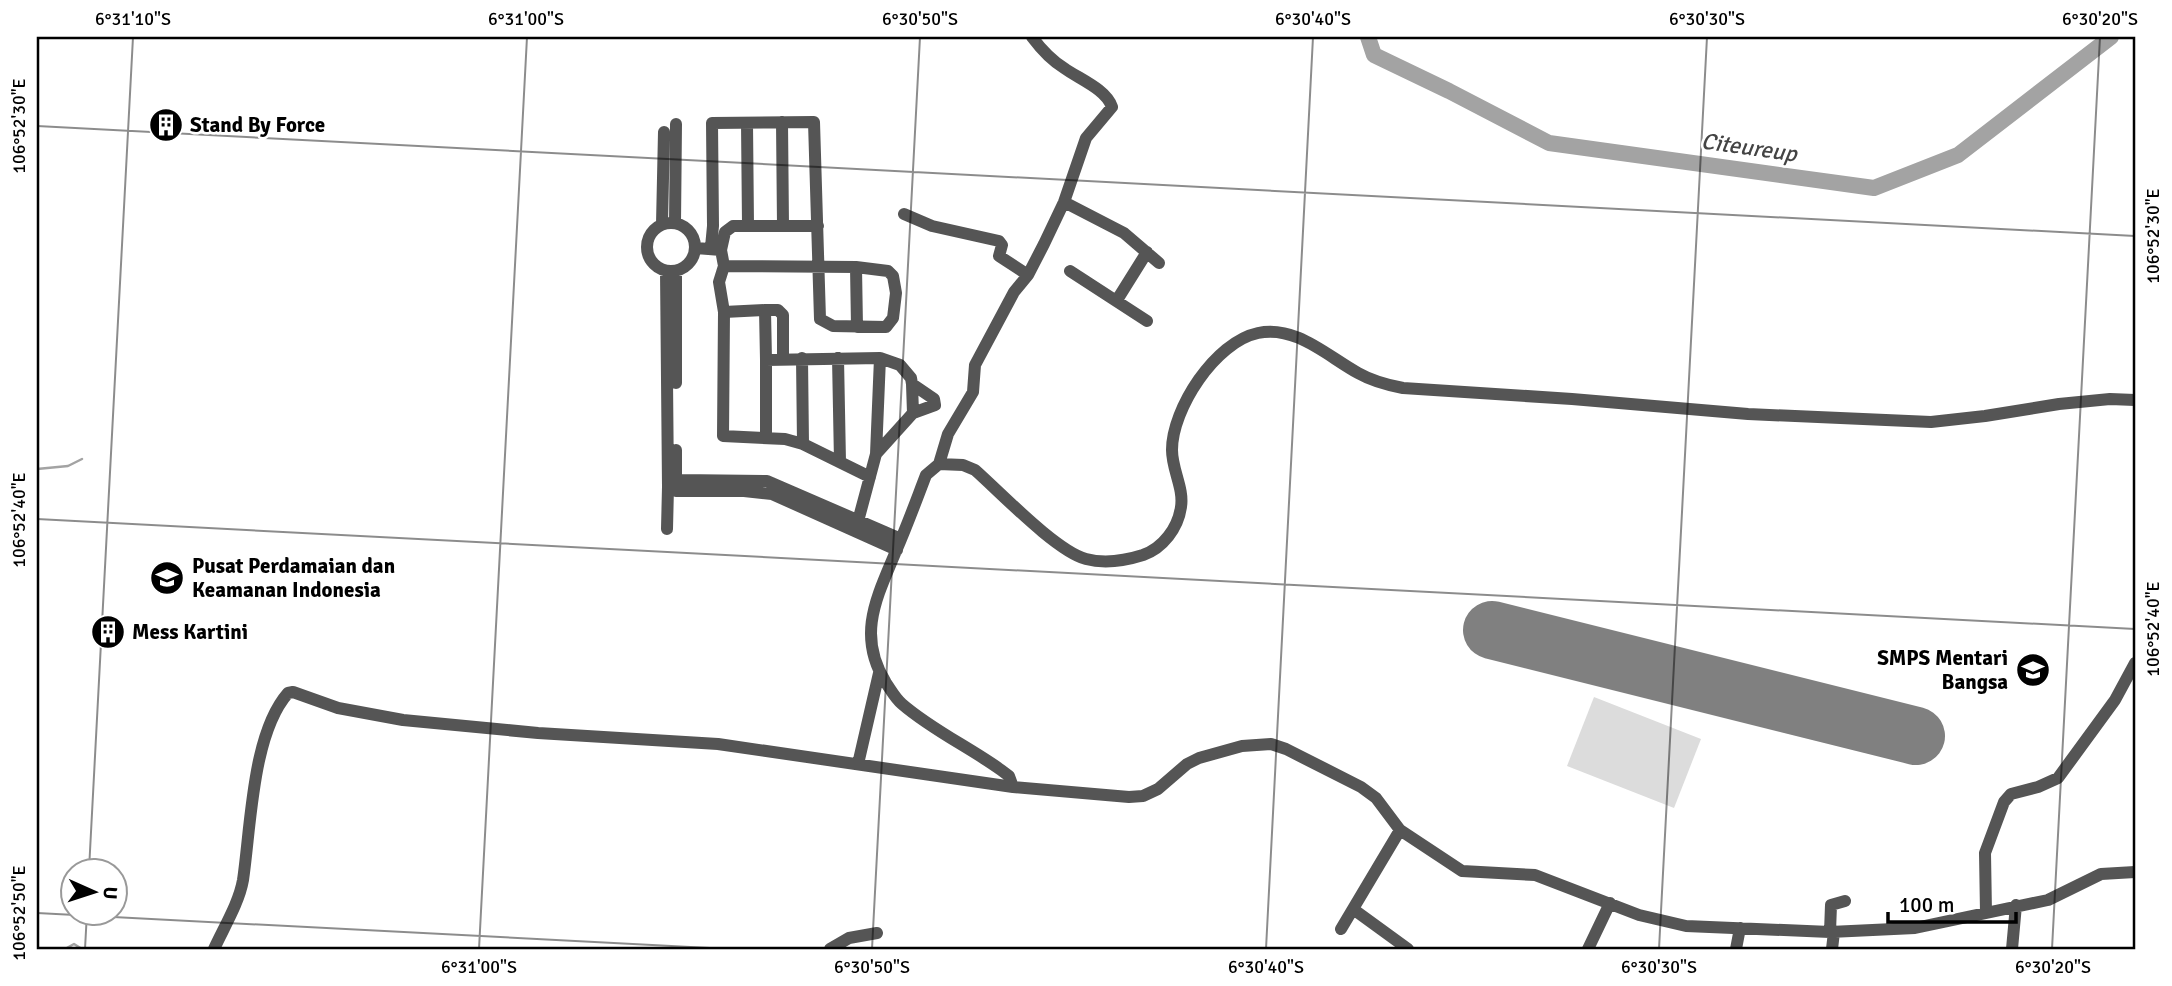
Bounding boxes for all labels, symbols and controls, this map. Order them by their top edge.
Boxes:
text: 6°31'10"S [95,8,171,30]
text: 6°31'00"S [488,8,564,30]
text: 6°30'50"S [882,8,958,30]
text: 6°30'40"S [1275,8,1351,30]
text: 6°30'30"S [1669,8,1745,30]
text: 6°30'20"S [2062,8,2138,30]
text: 106°52'30"E [8,78,30,174]
building icon: Stand By Force [147,106,185,144]
place label: Stand By Force [190,112,325,138]
water label: Citeureup [1699,126,1800,169]
text: 106°52'30"E [2142,188,2164,284]
text: 106°52'40"E [8,472,30,568]
place label: Pusat Perdamaian dan Keamanan Indonesia [192,553,395,603]
school or university icon: Pusat Perdamaian dan Keamanan Indonesia [148,559,186,597]
text: 106°52'40"E [2142,581,2164,677]
building icon: Mess Kartini [89,613,127,651]
place label: Mess Kartini [132,619,248,645]
place label: SMPS Mentari Bangsa [1877,645,2008,695]
school or university icon: SMPS Mentari Bangsa [2014,651,2052,689]
north arrow [60,856,130,926]
text: 106°52'50"E [8,865,30,961]
scale bar [1888,881,2016,925]
text: U [98,886,122,900]
text: 100 m [1899,892,1954,918]
text: 6°31'00"S [441,956,517,978]
text: 6°30'50"S [834,956,910,978]
text: 6°30'40"S [1228,956,1304,978]
text: 6°30'30"S [1621,956,1697,978]
text: 6°30'20"S [2015,956,2091,978]

